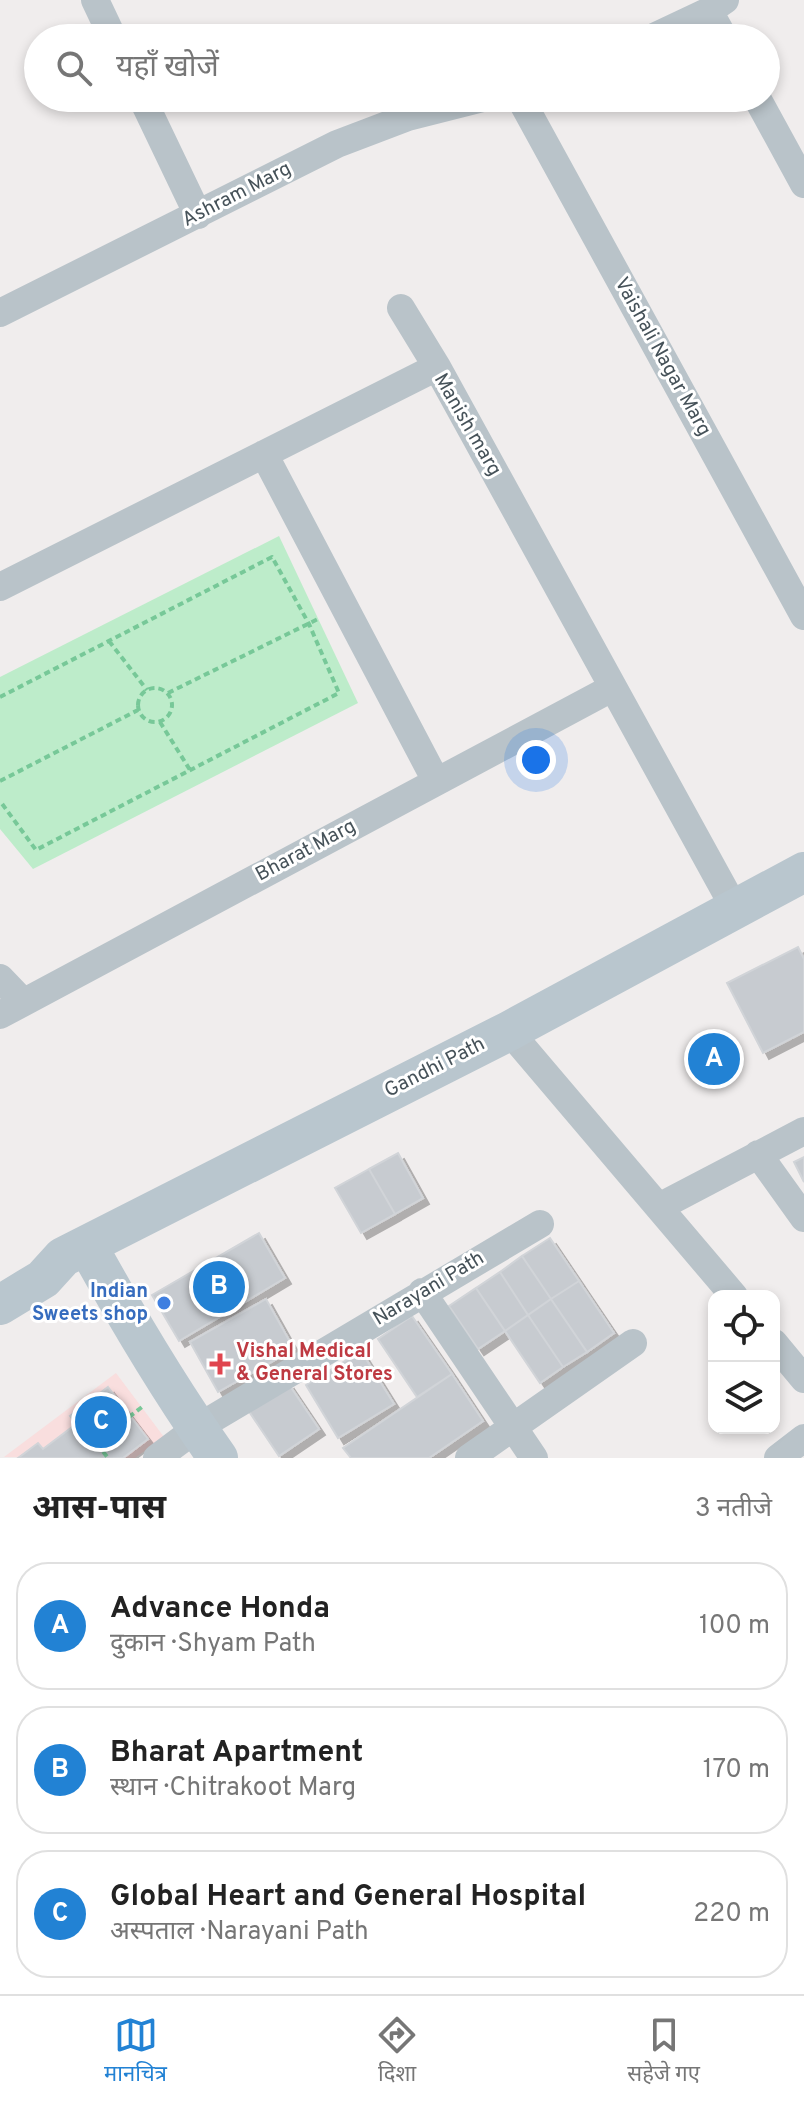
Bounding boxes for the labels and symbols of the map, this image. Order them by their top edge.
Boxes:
street label: Ashram Marg [178,156,296,234]
street label: Vaishali Nagar Marg [608,273,716,441]
street label: Manish marg [427,369,507,481]
your location [516,740,556,780]
street label: Bharat Marg [251,814,361,888]
pin: A [688,1029,740,1089]
street label: Gandhi Path [380,1032,490,1104]
street label: Narayani Path [369,1246,489,1332]
pin: B [193,1257,245,1317]
place label: Indian Sweets shop [32,1279,148,1328]
marker: Indian Sweets shop [155,1294,173,1312]
place label: Vishal Medical & General Stores [236,1339,393,1388]
marker: Vishal Medical & General Stores [211,1355,229,1373]
pin: C [75,1392,127,1452]

